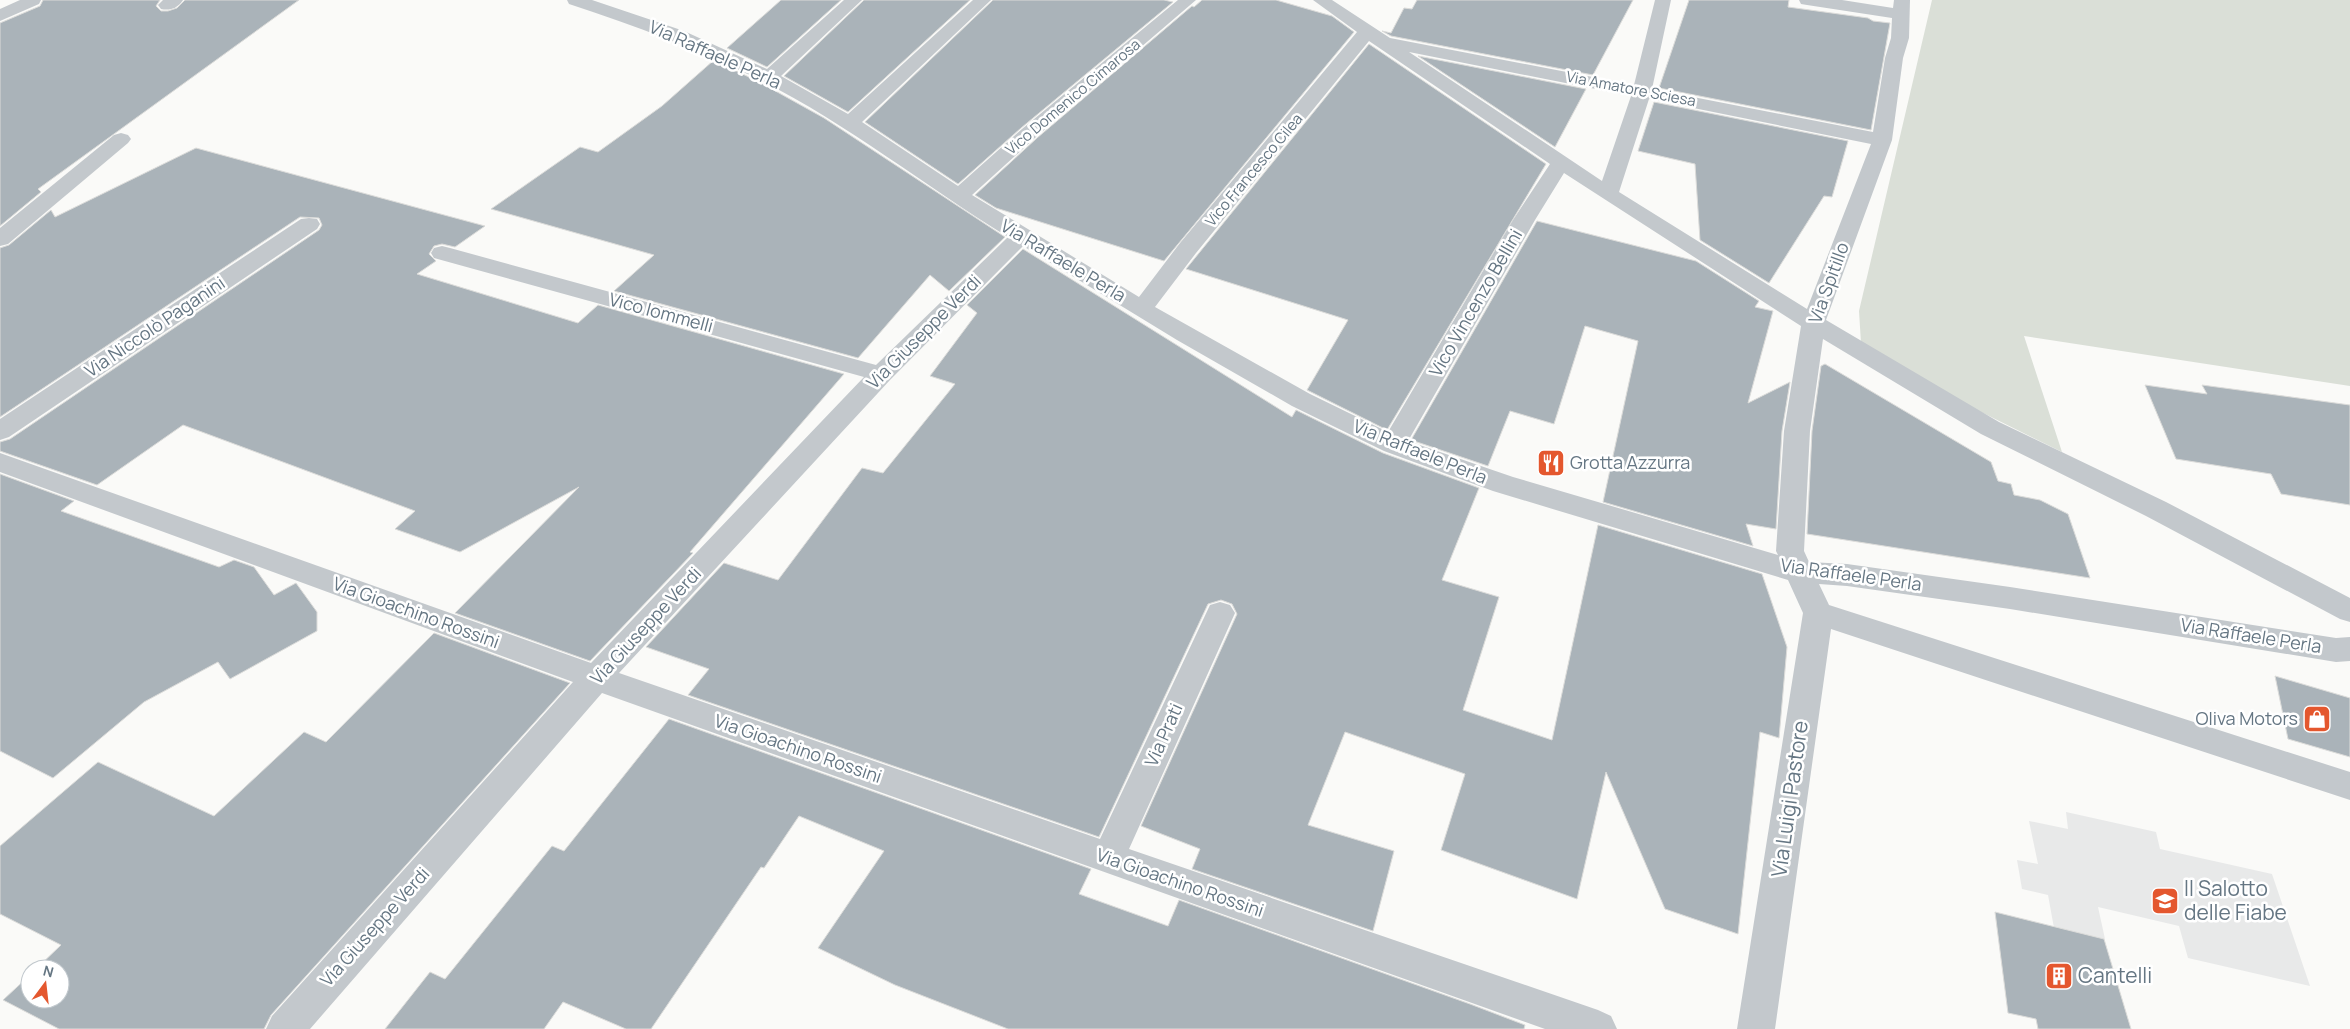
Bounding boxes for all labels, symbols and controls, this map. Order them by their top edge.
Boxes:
street label: Via Raffaele Perla [646,14,785,94]
street label: Vico Domenico Cimarosa [1001,34,1145,159]
street label: Via Amatore Sciesa [1565,66,1698,111]
street label: Vico Francesco Cilea [1200,109,1307,231]
street label: Via Raffaele Perla [996,213,1131,307]
street label: Vico Vincenzo Bellini [1423,224,1527,381]
street label: Via Spitillo [1802,239,1854,327]
street label: Via Giuseppe Verdi [861,269,986,394]
street label: Via Niccolò Paganini [80,270,229,382]
street label: Vico Iommelli [606,287,716,337]
street label: Via Raffaele Perla [1350,413,1491,489]
restaurant icon: Grotta Azzurra [1536,448,1566,478]
place label: Grotta Azzurra [1570,450,1690,474]
street label: Via Raffaele Perla [1779,552,1923,596]
street label: Via Giuseppe Verdi [584,561,706,689]
street label: Via Gioachino Rossini [330,571,503,653]
street label: Via Raffaele Perla [2179,612,2323,658]
street label: Via Prati [1139,699,1188,770]
shop icon: Oliva Motors [2302,704,2332,734]
place label: Oliva Motors [2196,706,2298,730]
street label: Via Gioachino Rossini [711,708,885,788]
street label: Via Luigi Pastore [1764,719,1814,879]
street label: Via Gioachino Rossini [1093,842,1267,922]
street label: Via Giuseppe Verdi [314,862,434,991]
place label: Il Salotto delle Fiabe [2184,874,2287,926]
school or university icon: Il Salotto delle Fiabe [2150,886,2180,916]
north arrow [20,959,70,1009]
text: N [41,960,56,981]
building icon: Cantelli [2044,961,2074,991]
place label: Cantelli [2078,961,2152,989]

